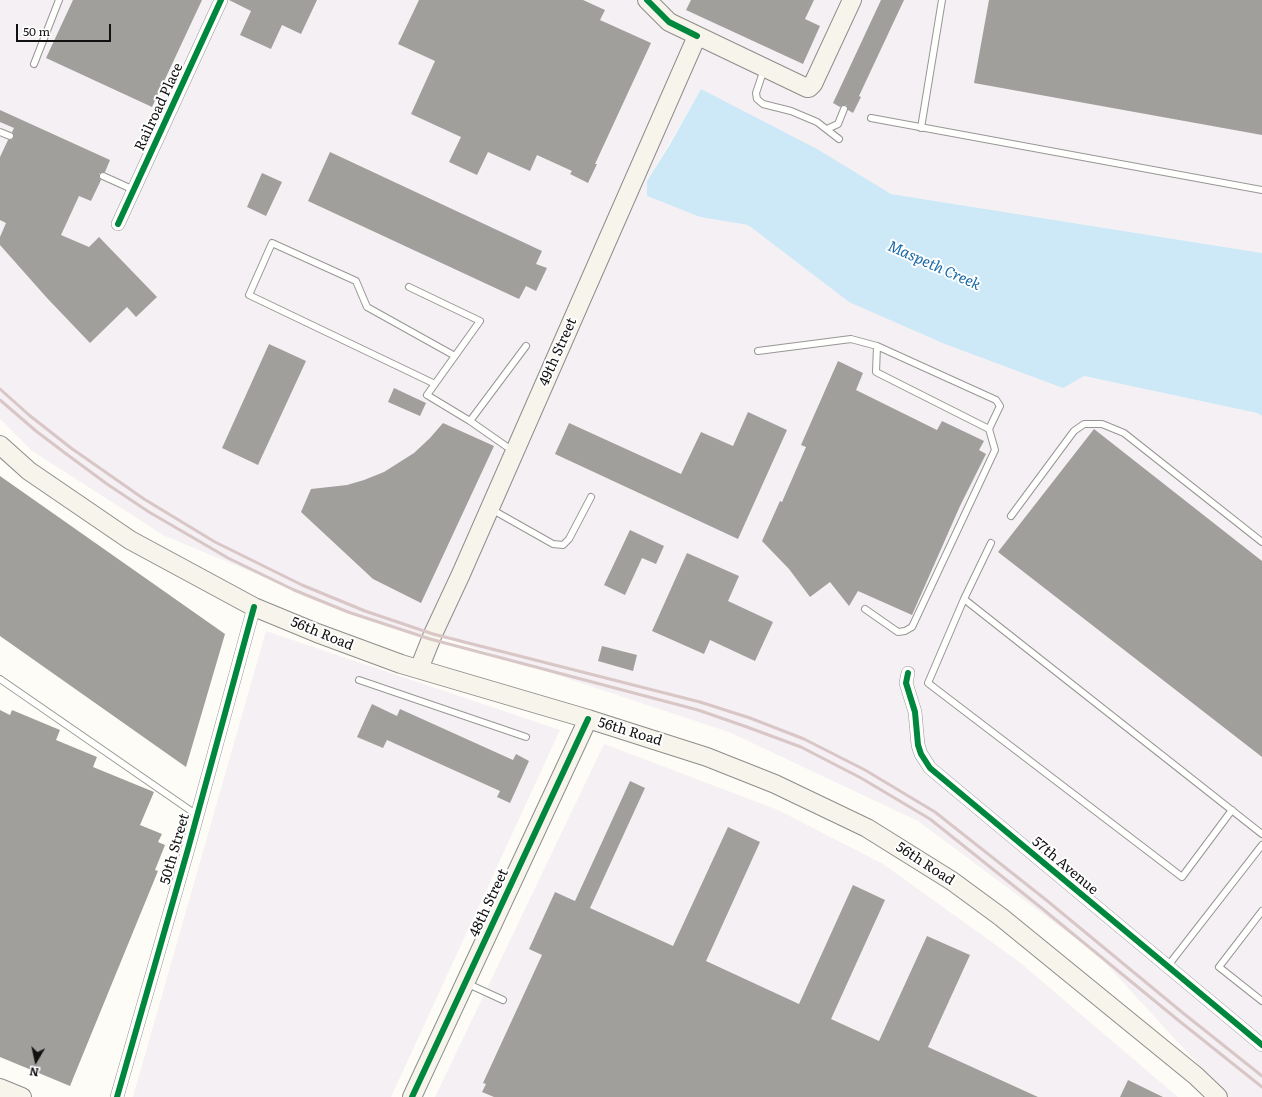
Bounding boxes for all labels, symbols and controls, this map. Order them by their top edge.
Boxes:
scale bar [18,16,113,42]
text: 50 m [23,22,50,40]
street label: Railroad Place [131,60,187,154]
water label: Maspeth Creek [885,238,983,294]
street label: 49th Street [536,315,580,389]
street label: 56th Road [288,614,356,654]
street label: 56th Road [596,714,664,750]
street label: 50th Street [157,812,193,886]
street label: 57th Avenue [1029,834,1101,898]
street label: 56th Road [893,839,957,889]
street label: 48th Street [466,866,512,940]
north arrow [16,1041,56,1081]
text: N [28,1064,40,1081]

